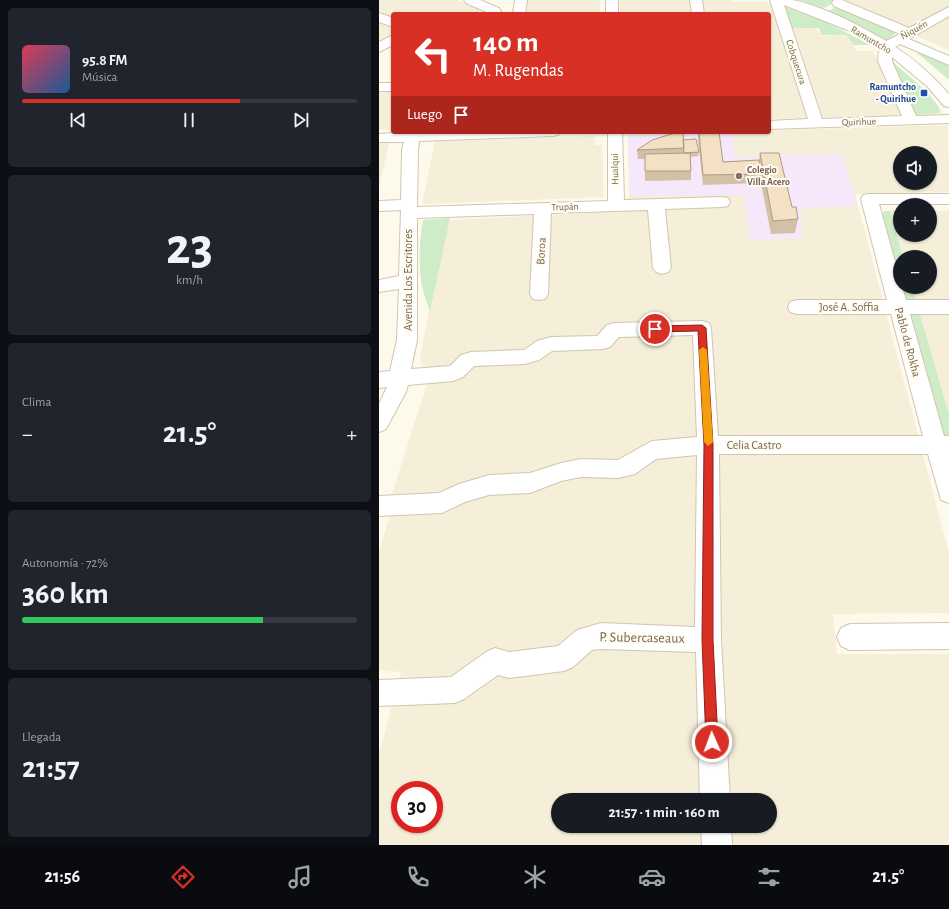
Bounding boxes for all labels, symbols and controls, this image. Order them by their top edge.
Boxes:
street label: Ñiquén [898,18,929,41]
street label: Ramuntcho [849,24,893,56]
icon: left [407,28,459,80]
text: 140 m [473,29,539,57]
street label: Cobquecura [784,38,808,86]
text: 95.8 FM [82,53,127,68]
text: M. Rugendas [473,62,564,80]
text: Música [82,71,117,84]
place label: Ramuntcho - Quirihue [870,82,916,105]
marker: Ramuntcho - Quirihue [919,88,929,98]
icon: arrive [450,104,472,126]
text: Luego [407,107,442,122]
icon: previous [67,109,89,131]
icon: pause [178,109,200,131]
icon: next [290,109,312,131]
street label: Quirihue [842,116,877,128]
map controls [893,146,937,294]
button: sound [893,146,937,190]
street label: Hualqui [610,153,620,185]
place label: Colegio Villa Acero [747,165,790,187]
marker: Colegio Villa Acero [734,171,744,181]
button: + [893,198,937,242]
street label: Trupán [551,202,579,212]
text: 23 [166,221,213,273]
street label: Avenida Los Escritores [402,229,414,331]
street label: Boroa [534,237,548,265]
button: − [893,250,937,294]
text: km/h [176,274,203,287]
street label: José A. Soffia [819,301,879,313]
street label: Pablo de Rokha [893,306,923,379]
pin [638,312,672,346]
icon: arrive [644,318,666,340]
text: Clima [22,396,52,409]
text: 21.5° [163,418,216,448]
text: − [22,423,33,445]
text: + [346,423,357,445]
street label: Celia Castro [727,439,781,451]
text: Autonomía · 72% [22,557,108,570]
text: 360 km [22,579,109,609]
street label: P. Subercaseaux [599,630,685,646]
position arrow [691,721,733,763]
text: Llegada [22,731,61,744]
text: 21:57 [22,753,80,783]
speed limit sign: 30 [391,781,443,833]
text: 21:57 · 1 min · 160 m [608,805,720,820]
icon: directions [169,863,197,891]
icon: music [286,863,314,891]
icon: phone [404,863,432,891]
icon: climate [521,863,549,891]
icon: car [638,863,666,891]
icon: filters [755,863,783,891]
text: 21:56 [45,868,80,886]
text: 21.5° [872,868,904,886]

